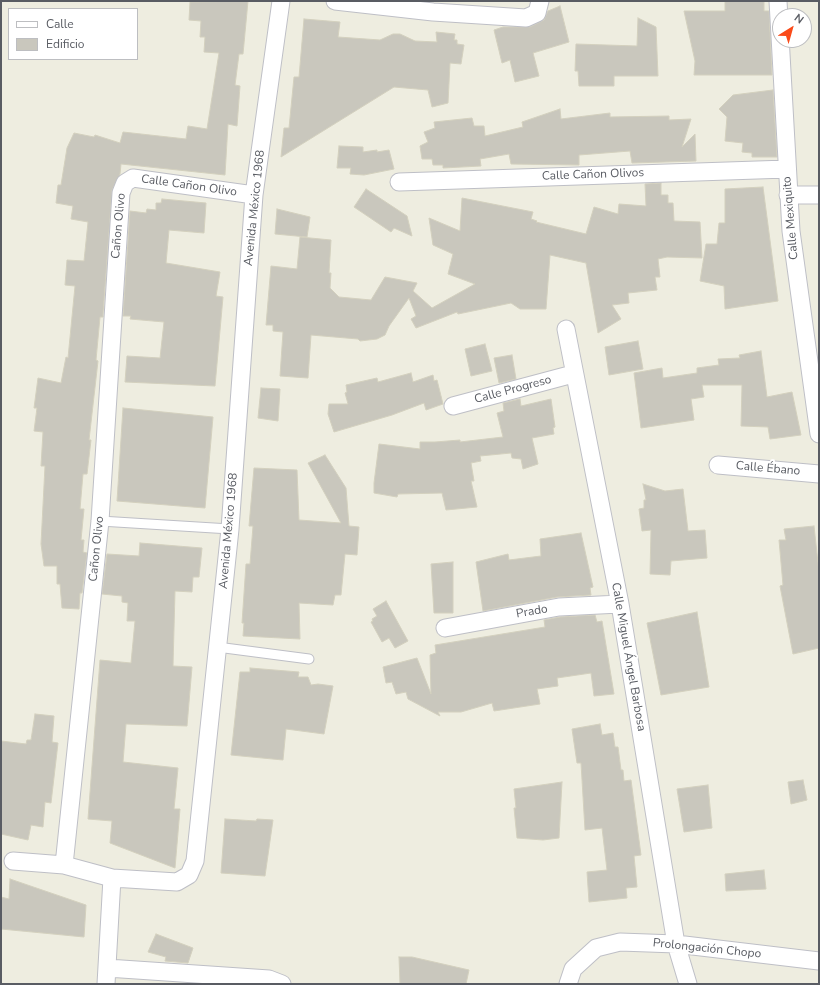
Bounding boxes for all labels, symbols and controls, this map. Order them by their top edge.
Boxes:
legend [8,8,138,60]
north arrow [772,8,812,48]
text: N [791,10,807,27]
text: Calle [46,16,74,32]
text: Edificio [46,36,84,52]
street label: Avenida México 1968 [242,149,268,267]
street label: Calle Cañon Olivos [542,166,644,184]
street label: Calle Cañon Olivo [140,172,238,200]
street label: Calle Mexiquito [780,176,802,260]
street label: Cañon Olivo [109,193,129,259]
street label: Calle Progreso [473,373,553,407]
street label: Calle Ébano [735,459,801,479]
street label: Avenida México 1968 [217,472,241,590]
street label: Cañon Olivo [86,515,108,583]
street label: Calle Miguel Ángel Barbosa [608,582,648,732]
street label: Prado [515,602,549,622]
street label: Prolongación Chopo [652,936,762,962]

